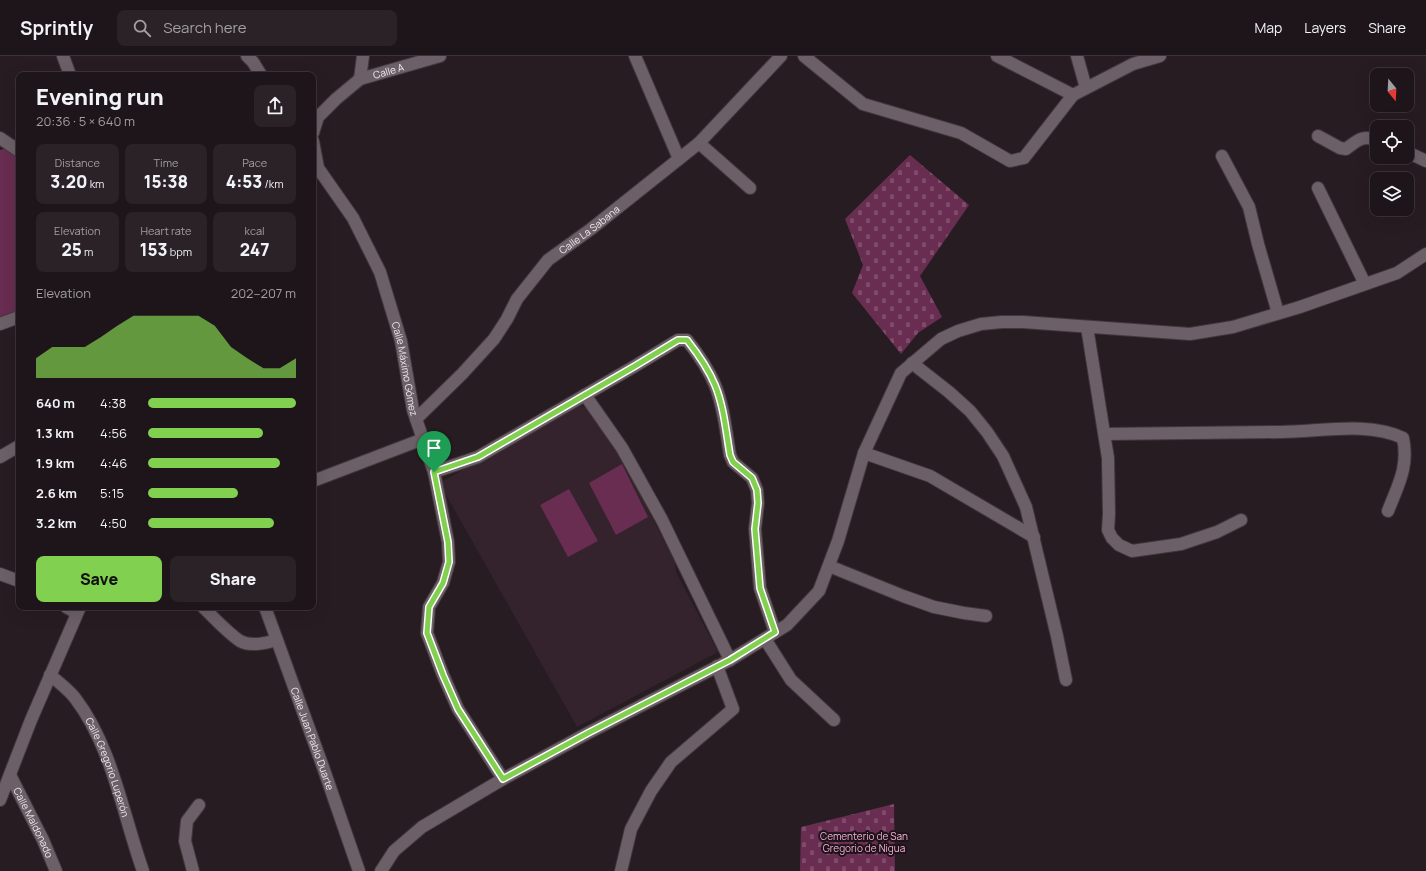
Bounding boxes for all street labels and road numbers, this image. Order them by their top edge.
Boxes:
street label: Calle A [371,60,406,82]
street label: Calle La Sabana [556,202,622,257]
street label: Calle Máximo Gómez [389,320,422,418]
street label: Calle Juan Pablo Duarte [288,685,338,792]
street label: Calle Gregorio Luperón [82,715,133,819]
street label: Calle Maldonado [10,785,57,860]

